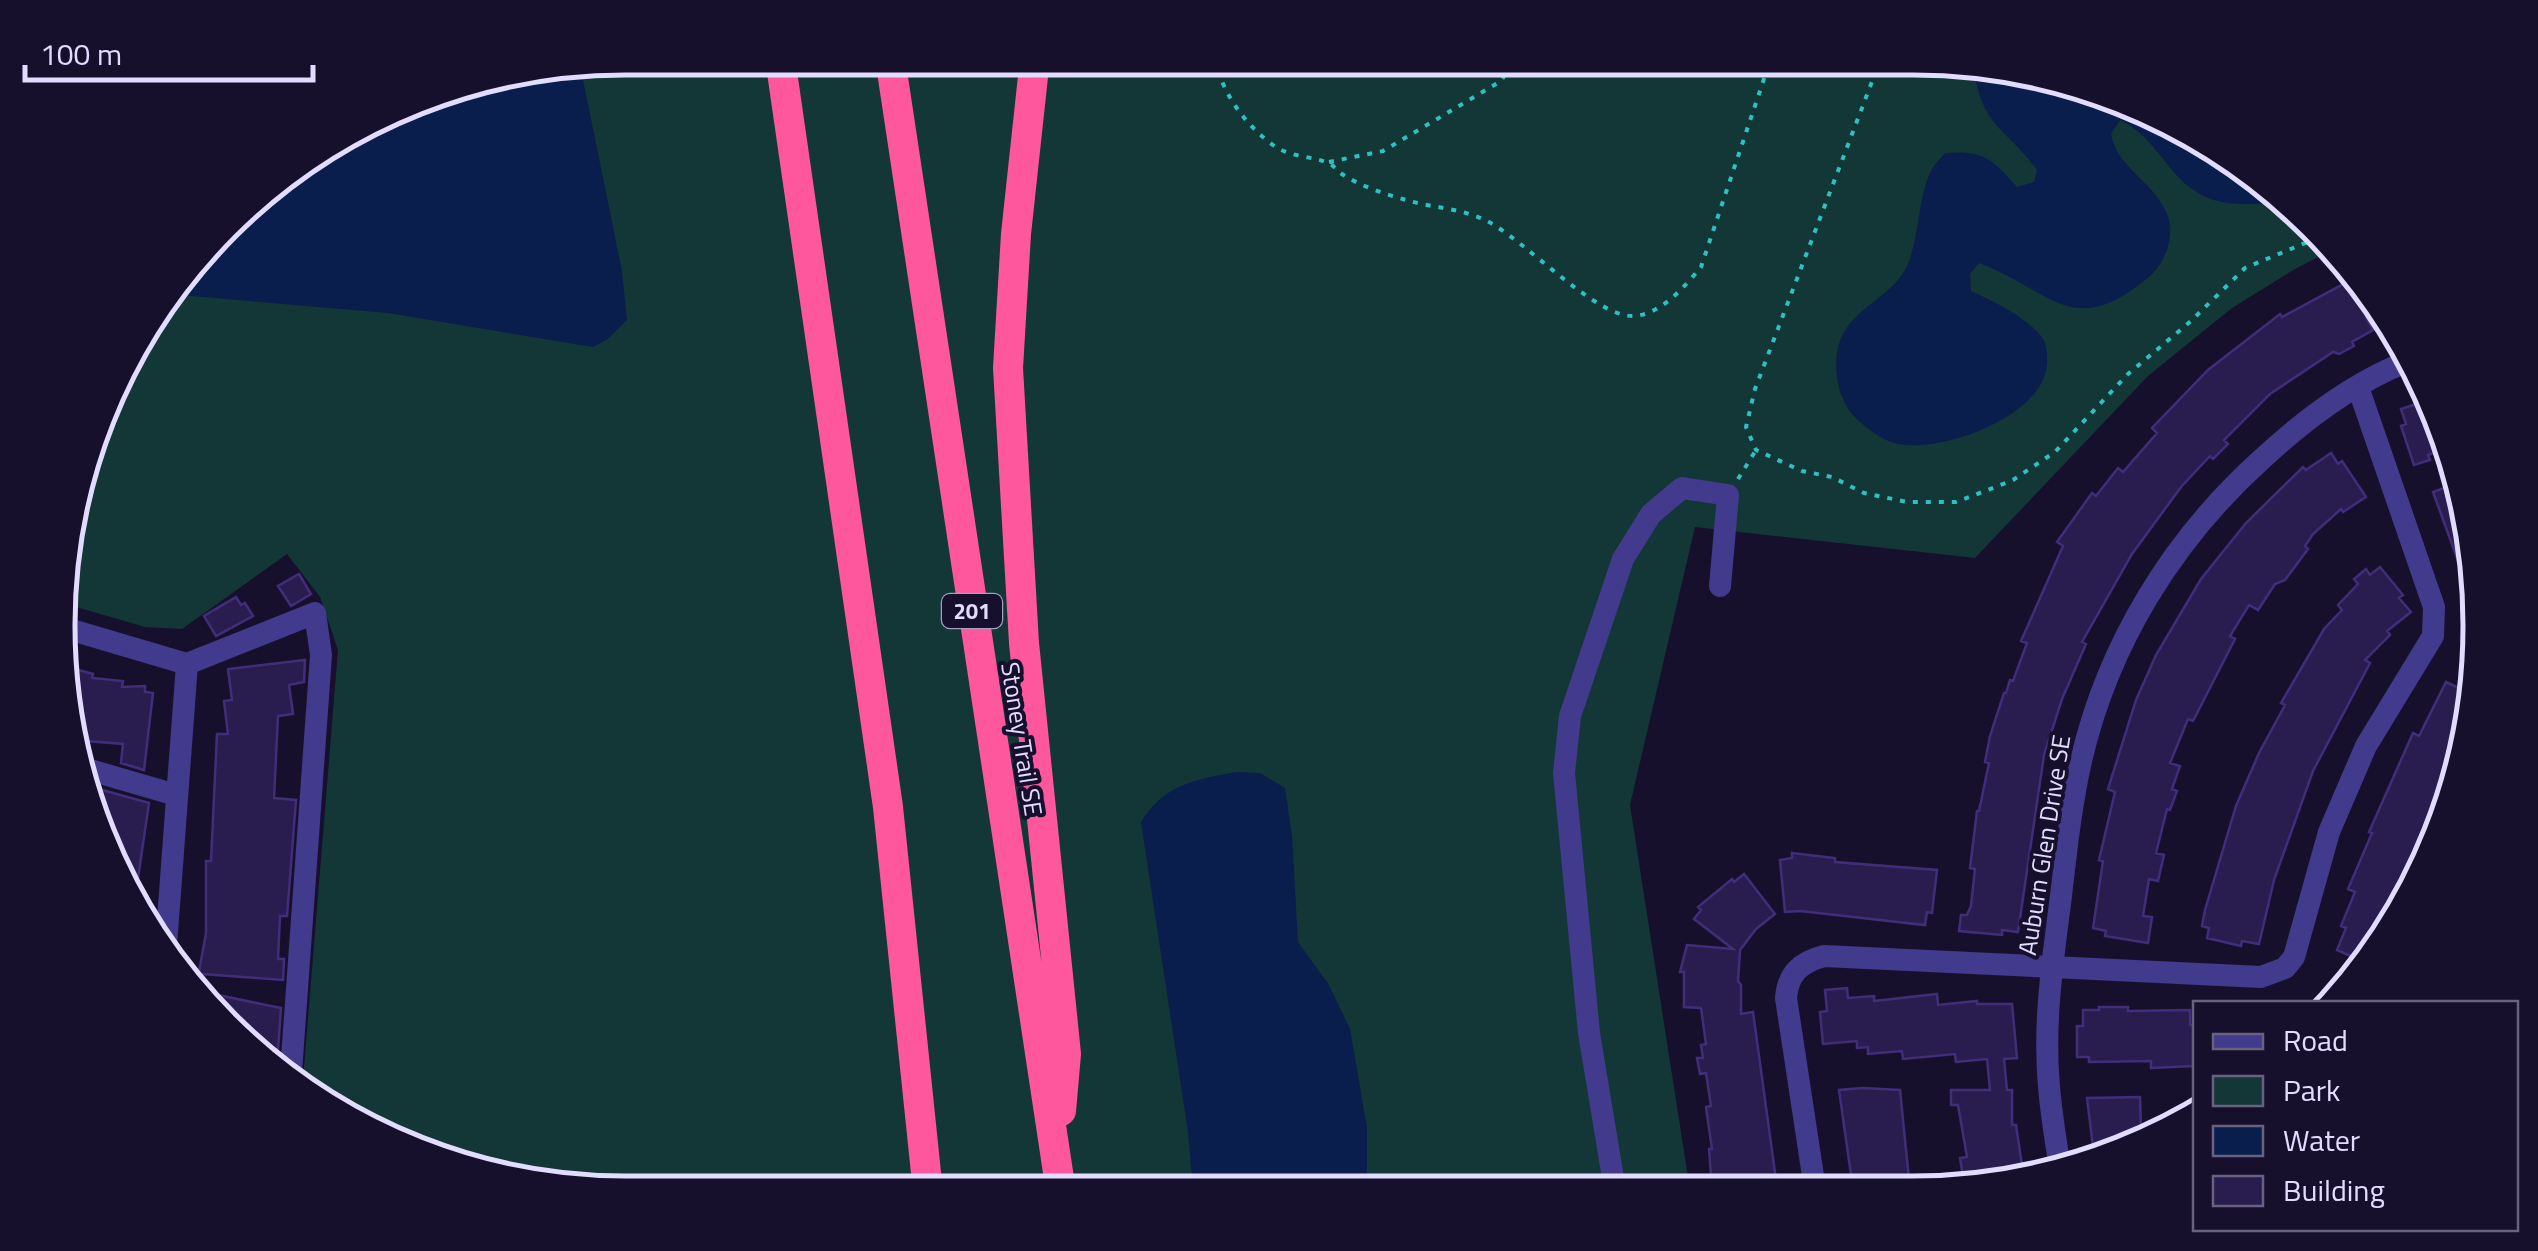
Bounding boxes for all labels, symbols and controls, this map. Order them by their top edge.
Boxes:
scale bar [25,20,312,82]
text: 100 m [40,31,122,77]
road number: 201 [942,594,1002,628]
street label: Stoney Trail SE [991,659,1053,819]
street label: Auburn Glen Drive SE [2008,732,2080,958]
legend [2193,1001,2518,1231]
text: Road [2283,1017,2348,1063]
text: Park [2283,1067,2340,1113]
text: Water [2283,1117,2360,1163]
text: Building [2283,1167,2385,1213]

